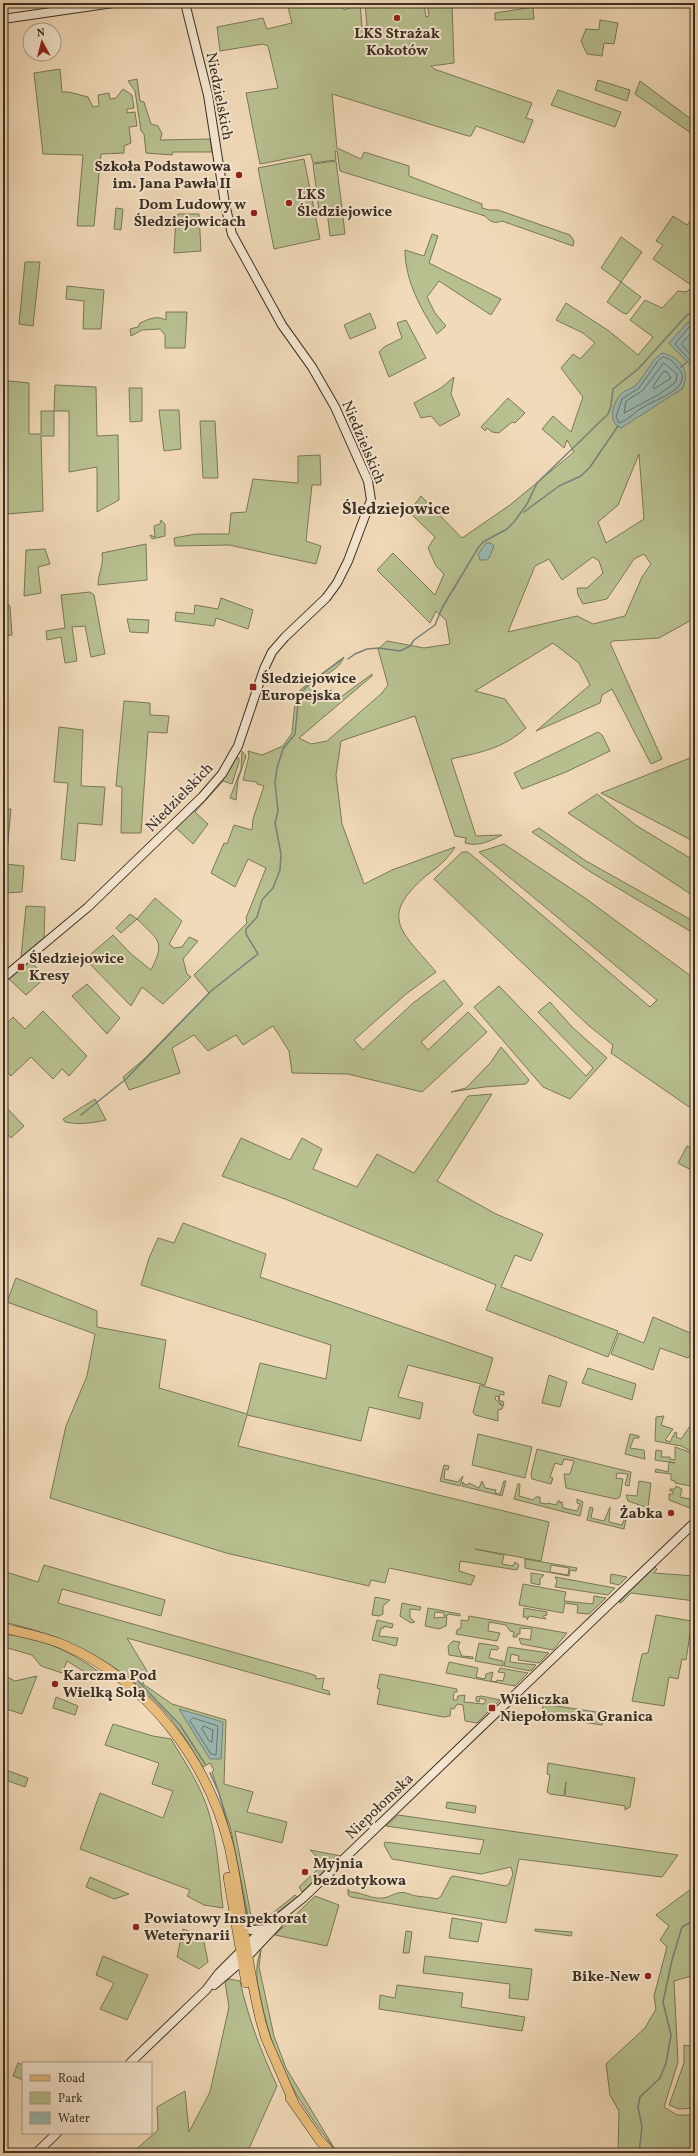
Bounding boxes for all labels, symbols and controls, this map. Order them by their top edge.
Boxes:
marker: LKS Strażak Kokotów [392,13,402,23]
north arrow [22,22,62,62]
place label: LKS Strażak Kokotów [354,24,440,62]
text: N [36,26,46,41]
street label: Niedzielskich [200,50,237,142]
place label: Szkoła Podstawowa im. Jana Pawła II [94,157,231,195]
marker: Szkoła Podstawowa im. Jana Pawła II [234,170,244,180]
place label: LKS Śledziejowice [297,185,392,223]
place label: Dom Ludowy w Śledziejowicach [134,195,246,233]
marker: LKS Śledziejowice [284,198,294,208]
marker: Dom Ludowy w Śledziejowicach [249,208,259,218]
street label: Niedzielskich [336,397,390,488]
district label: Śledziejowice [342,498,450,521]
place label: Śledziejowice Europejska [261,669,356,707]
marker: Śledziejowice Europejska [248,682,258,692]
street label: Niedzielskich [142,759,219,837]
place label: Śledziejowice Kresy [29,949,124,987]
marker: Śledziejowice Kresy [16,962,26,972]
place label: Żabka [619,1504,663,1525]
marker: Żabka [666,1508,676,1518]
place label: Karczma Pod Wielką Solą [63,1666,157,1704]
marker: Karczma Pod Wielką Solą [50,1679,60,1689]
place label: Wieliczka Niepołomska Granica [500,1690,653,1728]
marker: Wieliczka Niepołomska Granica [487,1703,497,1713]
street label: Niepołomska [341,1769,419,1845]
place label: Myjnia bezdotykowa [313,1854,406,1892]
marker: Myjnia bezdotykowa [300,1867,310,1877]
place label: Powiatowy Inspektorat Weterynarii [144,1909,307,1947]
marker: Powiatowy Inspektorat Weterynarii [131,1922,141,1932]
place label: Bike-New [572,1967,640,1988]
marker: Bike-New [643,1971,653,1981]
legend [22,2062,152,2134]
text: Road [58,2071,85,2087]
text: Park [58,2091,83,2107]
text: Water [58,2111,90,2127]

